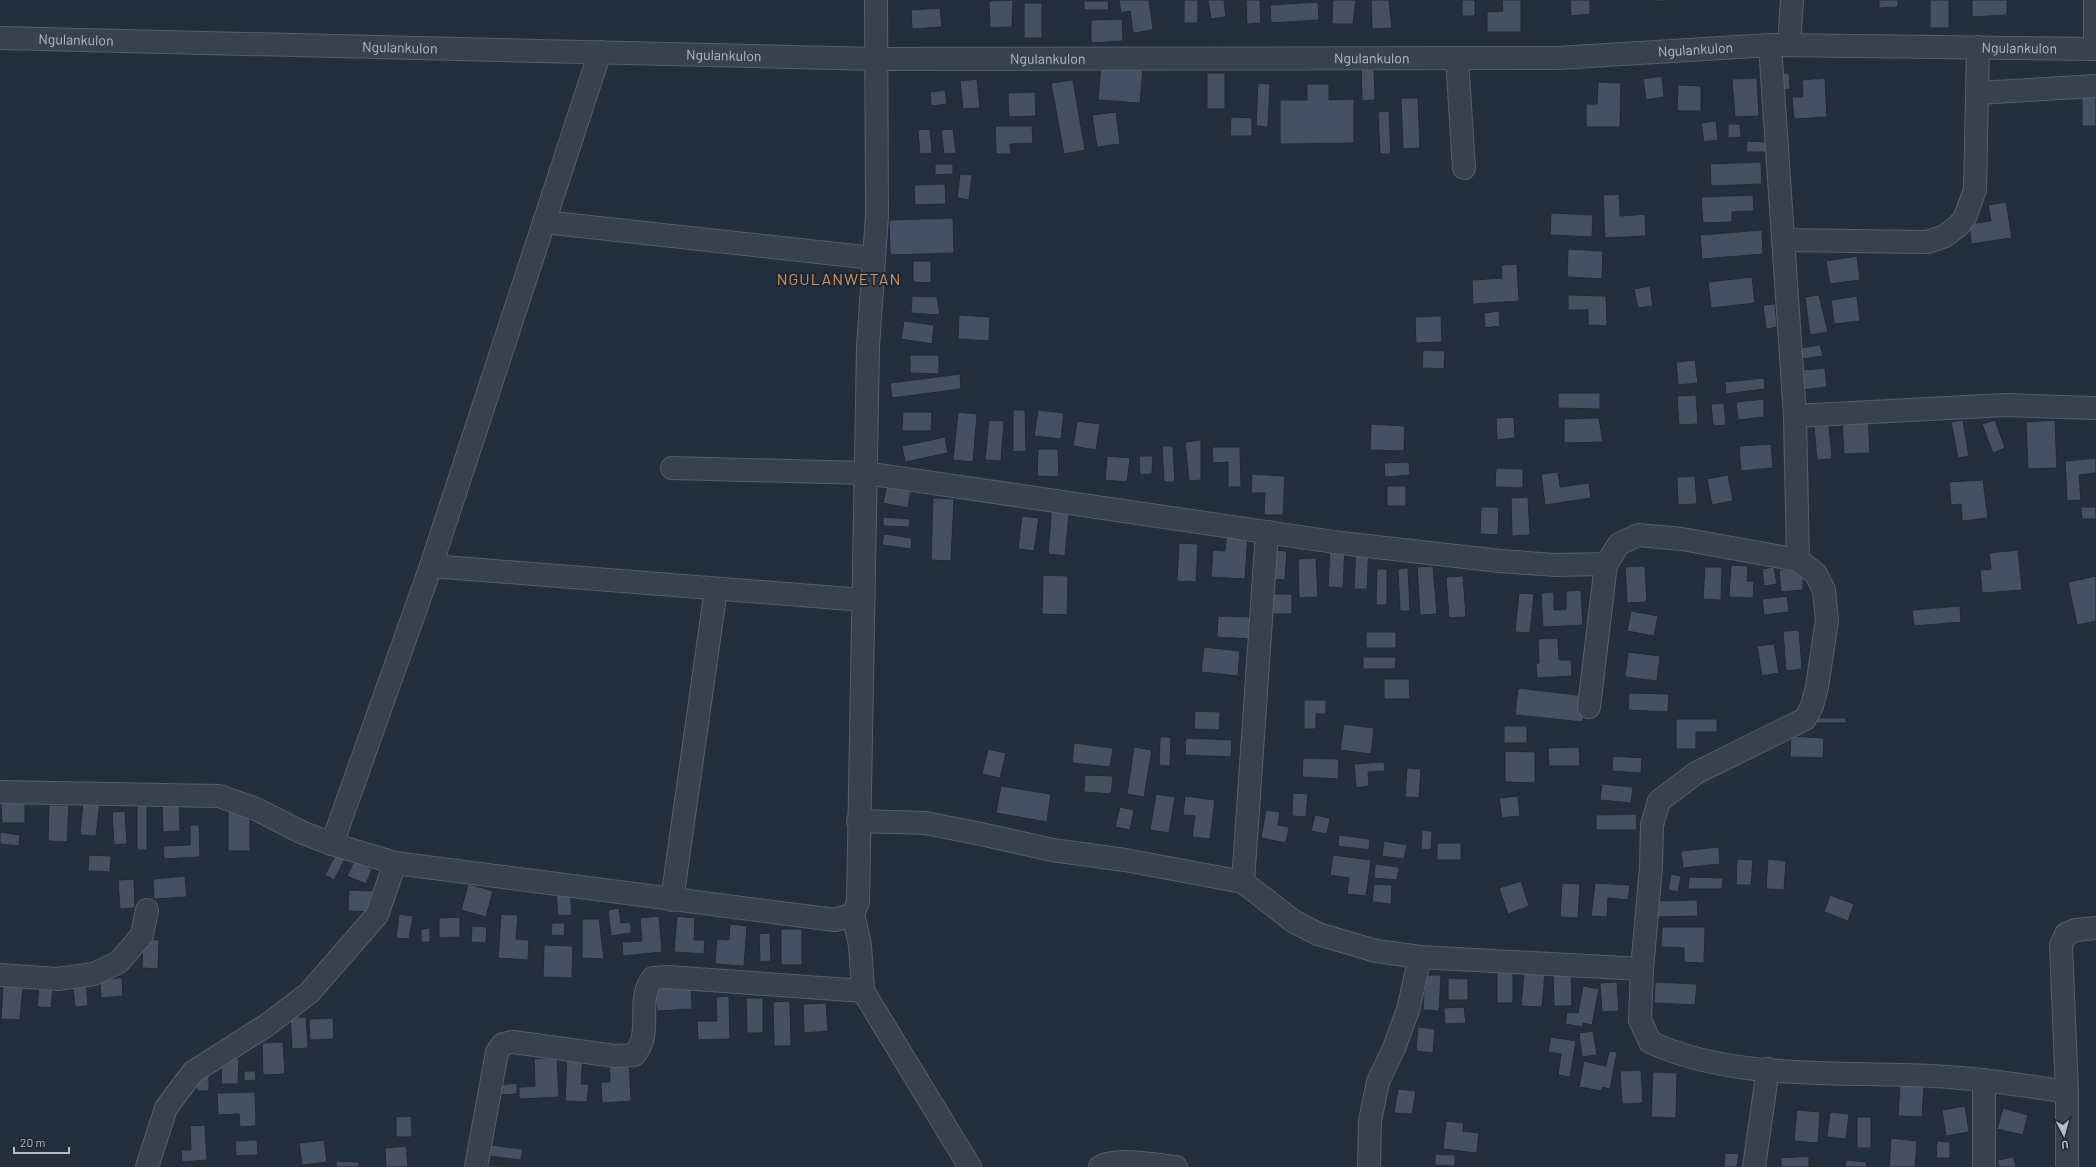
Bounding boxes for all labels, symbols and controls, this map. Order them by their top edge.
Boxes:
street label: Ngulankulon [38,30,114,49]
street label: Ngulankulon [362,38,438,56]
street label: Ngulankulon [1657,38,1734,60]
street label: Ngulankulon [1982,39,2057,57]
street label: Ngulankulon [686,45,762,64]
street label: Ngulankulon [1334,49,1409,66]
street label: Ngulankulon [1010,50,1085,67]
district label: NGULANWETAN [777,269,901,288]
north arrow [2044,1115,2084,1155]
scale bar [14,1129,69,1155]
text: 20 m [20,1135,46,1149]
text: U [2061,1139,2069,1152]

